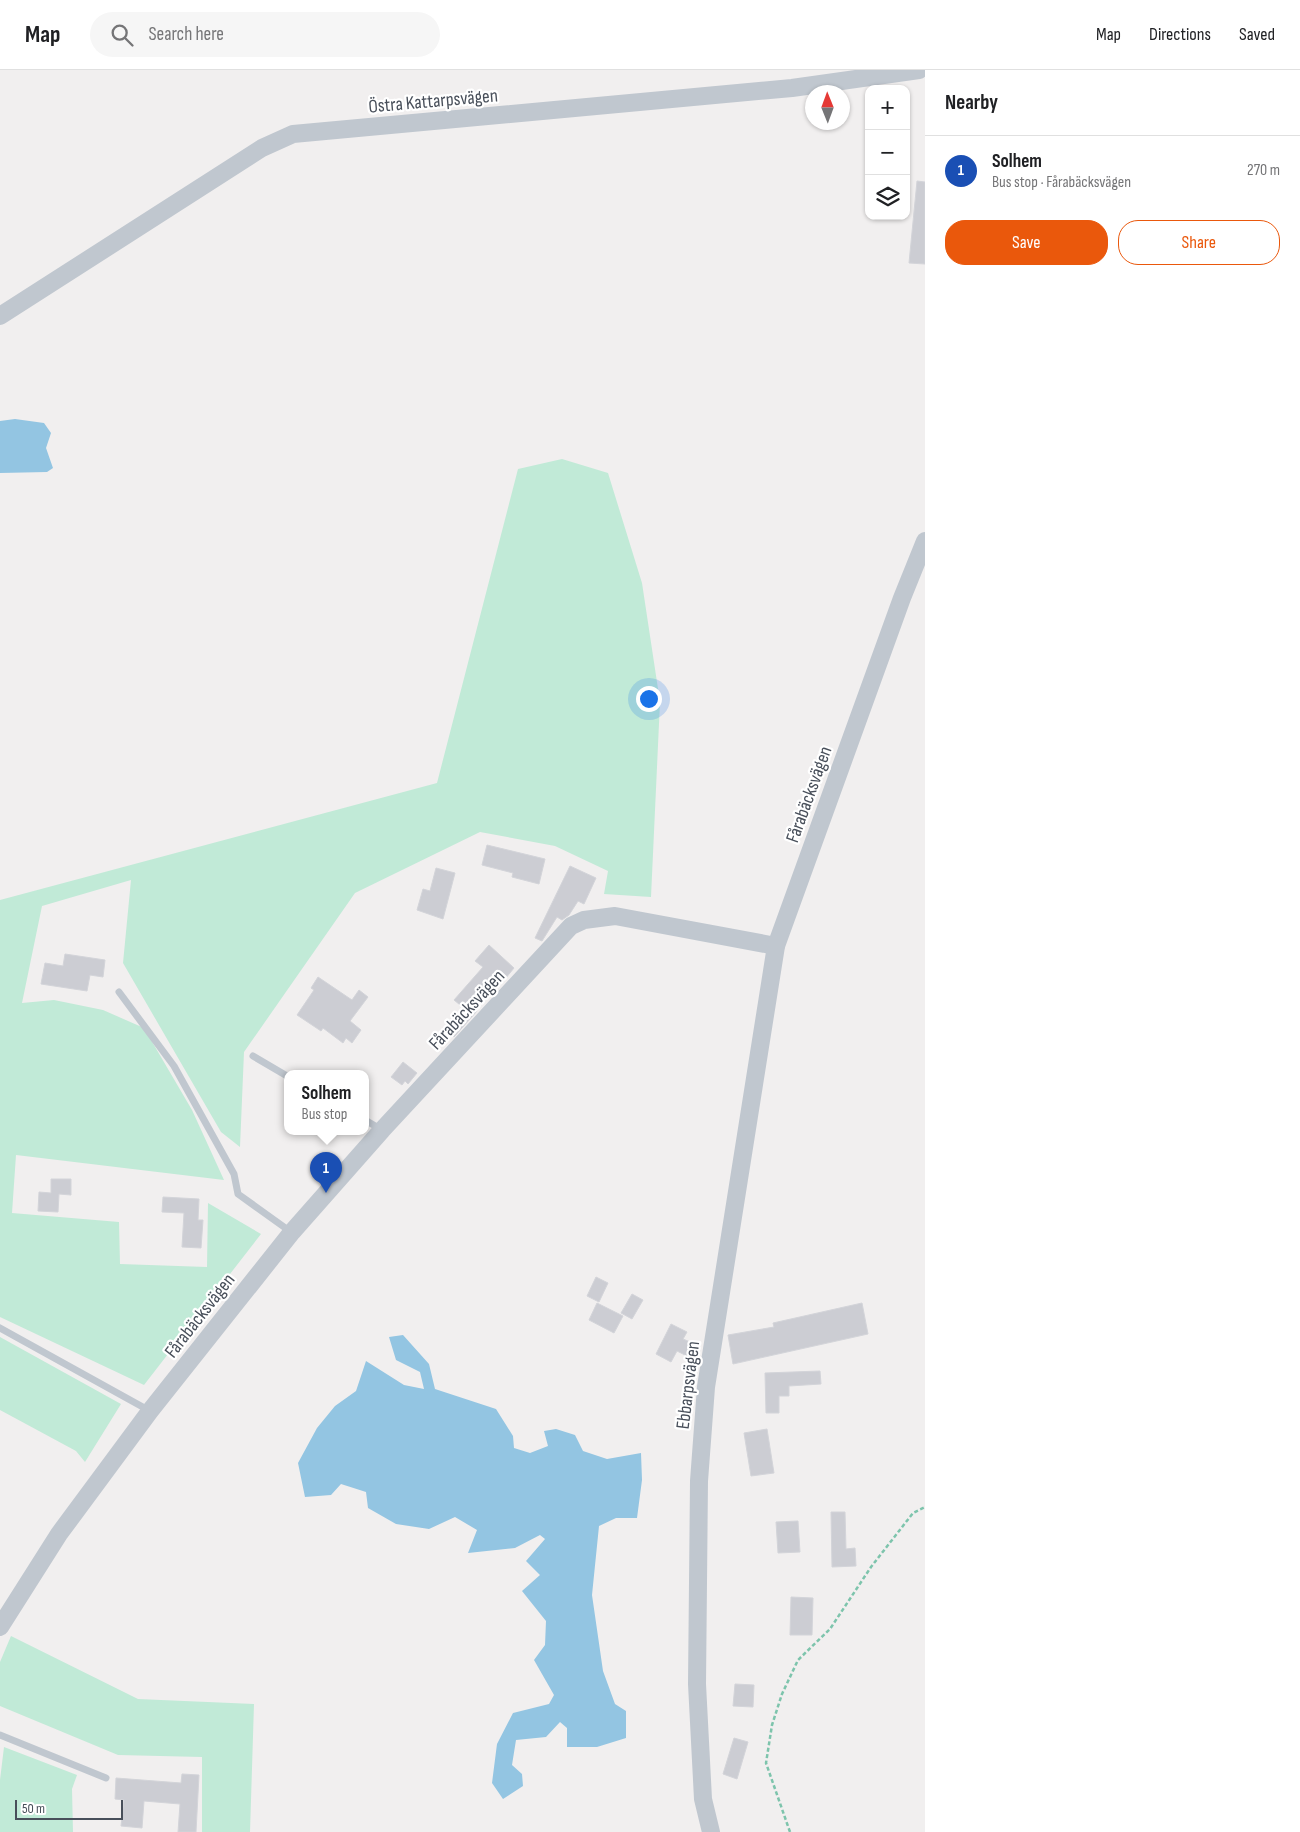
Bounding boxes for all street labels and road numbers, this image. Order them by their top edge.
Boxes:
street label: Östra Kattarpsvägen [367,84,499,119]
street label: Fårabäcksvägen [781,743,837,846]
street label: Fårabäcksvägen [424,965,510,1055]
street label: Fårabäcksvägen [160,1269,240,1363]
street label: Ebbarpsvägen [672,1340,705,1431]

